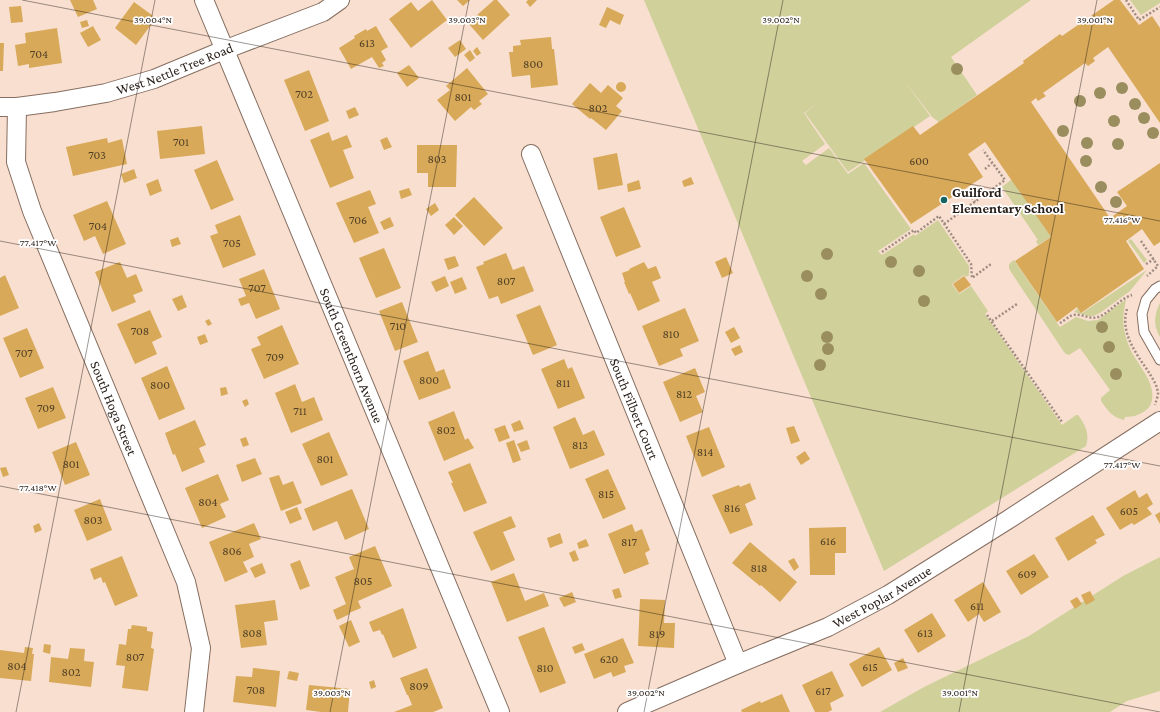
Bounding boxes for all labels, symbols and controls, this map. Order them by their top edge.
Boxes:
text: 39.004°N [134,14,172,25]
text: 39.003°N [448,14,486,25]
text: 39.002°N [762,14,800,25]
text: 39.001°N [1077,14,1113,25]
house number: 613 [359,36,375,50]
street label: West Nettle Tree Road [114,39,236,98]
house number: 704 [30,47,48,61]
house number: 800 [523,57,543,71]
house number: 702 [295,87,313,101]
house number: 801 [454,90,472,104]
house number: 802 [589,101,608,115]
house number: 701 [173,135,189,149]
house number: 703 [88,148,106,162]
house number: 803 [428,152,447,166]
house number: 600 [909,154,929,168]
place label: Guilford Elementary School [952,184,1064,216]
marker: Guilford Elementary School [939,195,949,205]
house number: 706 [349,213,367,227]
text: 77.416°W [1104,214,1141,225]
house number: 704 [89,219,107,233]
house number: 705 [223,236,241,250]
text: 77.417°W [20,237,57,248]
house number: 807 [497,274,516,288]
house number: 707 [248,281,266,295]
street label: South Greenthorn Avenue [317,286,387,425]
house number: 710 [390,319,406,333]
house number: 708 [131,324,149,338]
house number: 810 [662,327,680,341]
house number: 707 [15,346,33,360]
house number: 709 [266,350,284,364]
street label: South Filbert Court [607,356,662,462]
street label: South Hoga Street [87,359,141,458]
house number: 800 [419,373,439,387]
house number: 811 [556,376,570,390]
house number: 800 [150,378,170,392]
house number: 812 [676,387,692,401]
house number: 709 [37,401,55,415]
house number: 711 [293,404,307,418]
house number: 802 [437,423,456,437]
house number: 813 [572,438,588,452]
house number: 814 [697,445,713,459]
house number: 801 [316,452,334,466]
house number: 801 [62,457,80,471]
text: 77.417°W [1104,459,1141,470]
text: 77.418°W [19,482,57,493]
house number: 815 [598,487,614,501]
house number: 804 [198,495,218,509]
house number: 816 [724,501,740,515]
house number: 605 [1120,504,1138,518]
house number: 803 [84,513,103,527]
house number: 616 [820,534,836,548]
house number: 817 [621,535,637,549]
house number: 806 [222,544,242,558]
house number: 818 [751,561,767,575]
street label: West Poplar Avenue [830,562,934,631]
house number: 609 [1018,567,1036,581]
house number: 805 [354,574,372,588]
house number: 611 [970,599,984,613]
house number: 808 [242,626,262,640]
house number: 613 [917,626,933,640]
house number: 819 [649,627,665,641]
house number: 807 [126,650,145,664]
house number: 620 [600,652,618,666]
house number: 804 [7,659,27,673]
house number: 615 [862,660,878,674]
house number: 810 [536,661,554,675]
house number: 802 [62,665,81,679]
house number: 809 [409,679,429,693]
house number: 708 [247,683,265,697]
house number: 617 [815,684,831,698]
text: 39.003°N [313,687,351,698]
text: 39.002°N [627,687,665,698]
text: 39.001°N [942,687,978,698]

